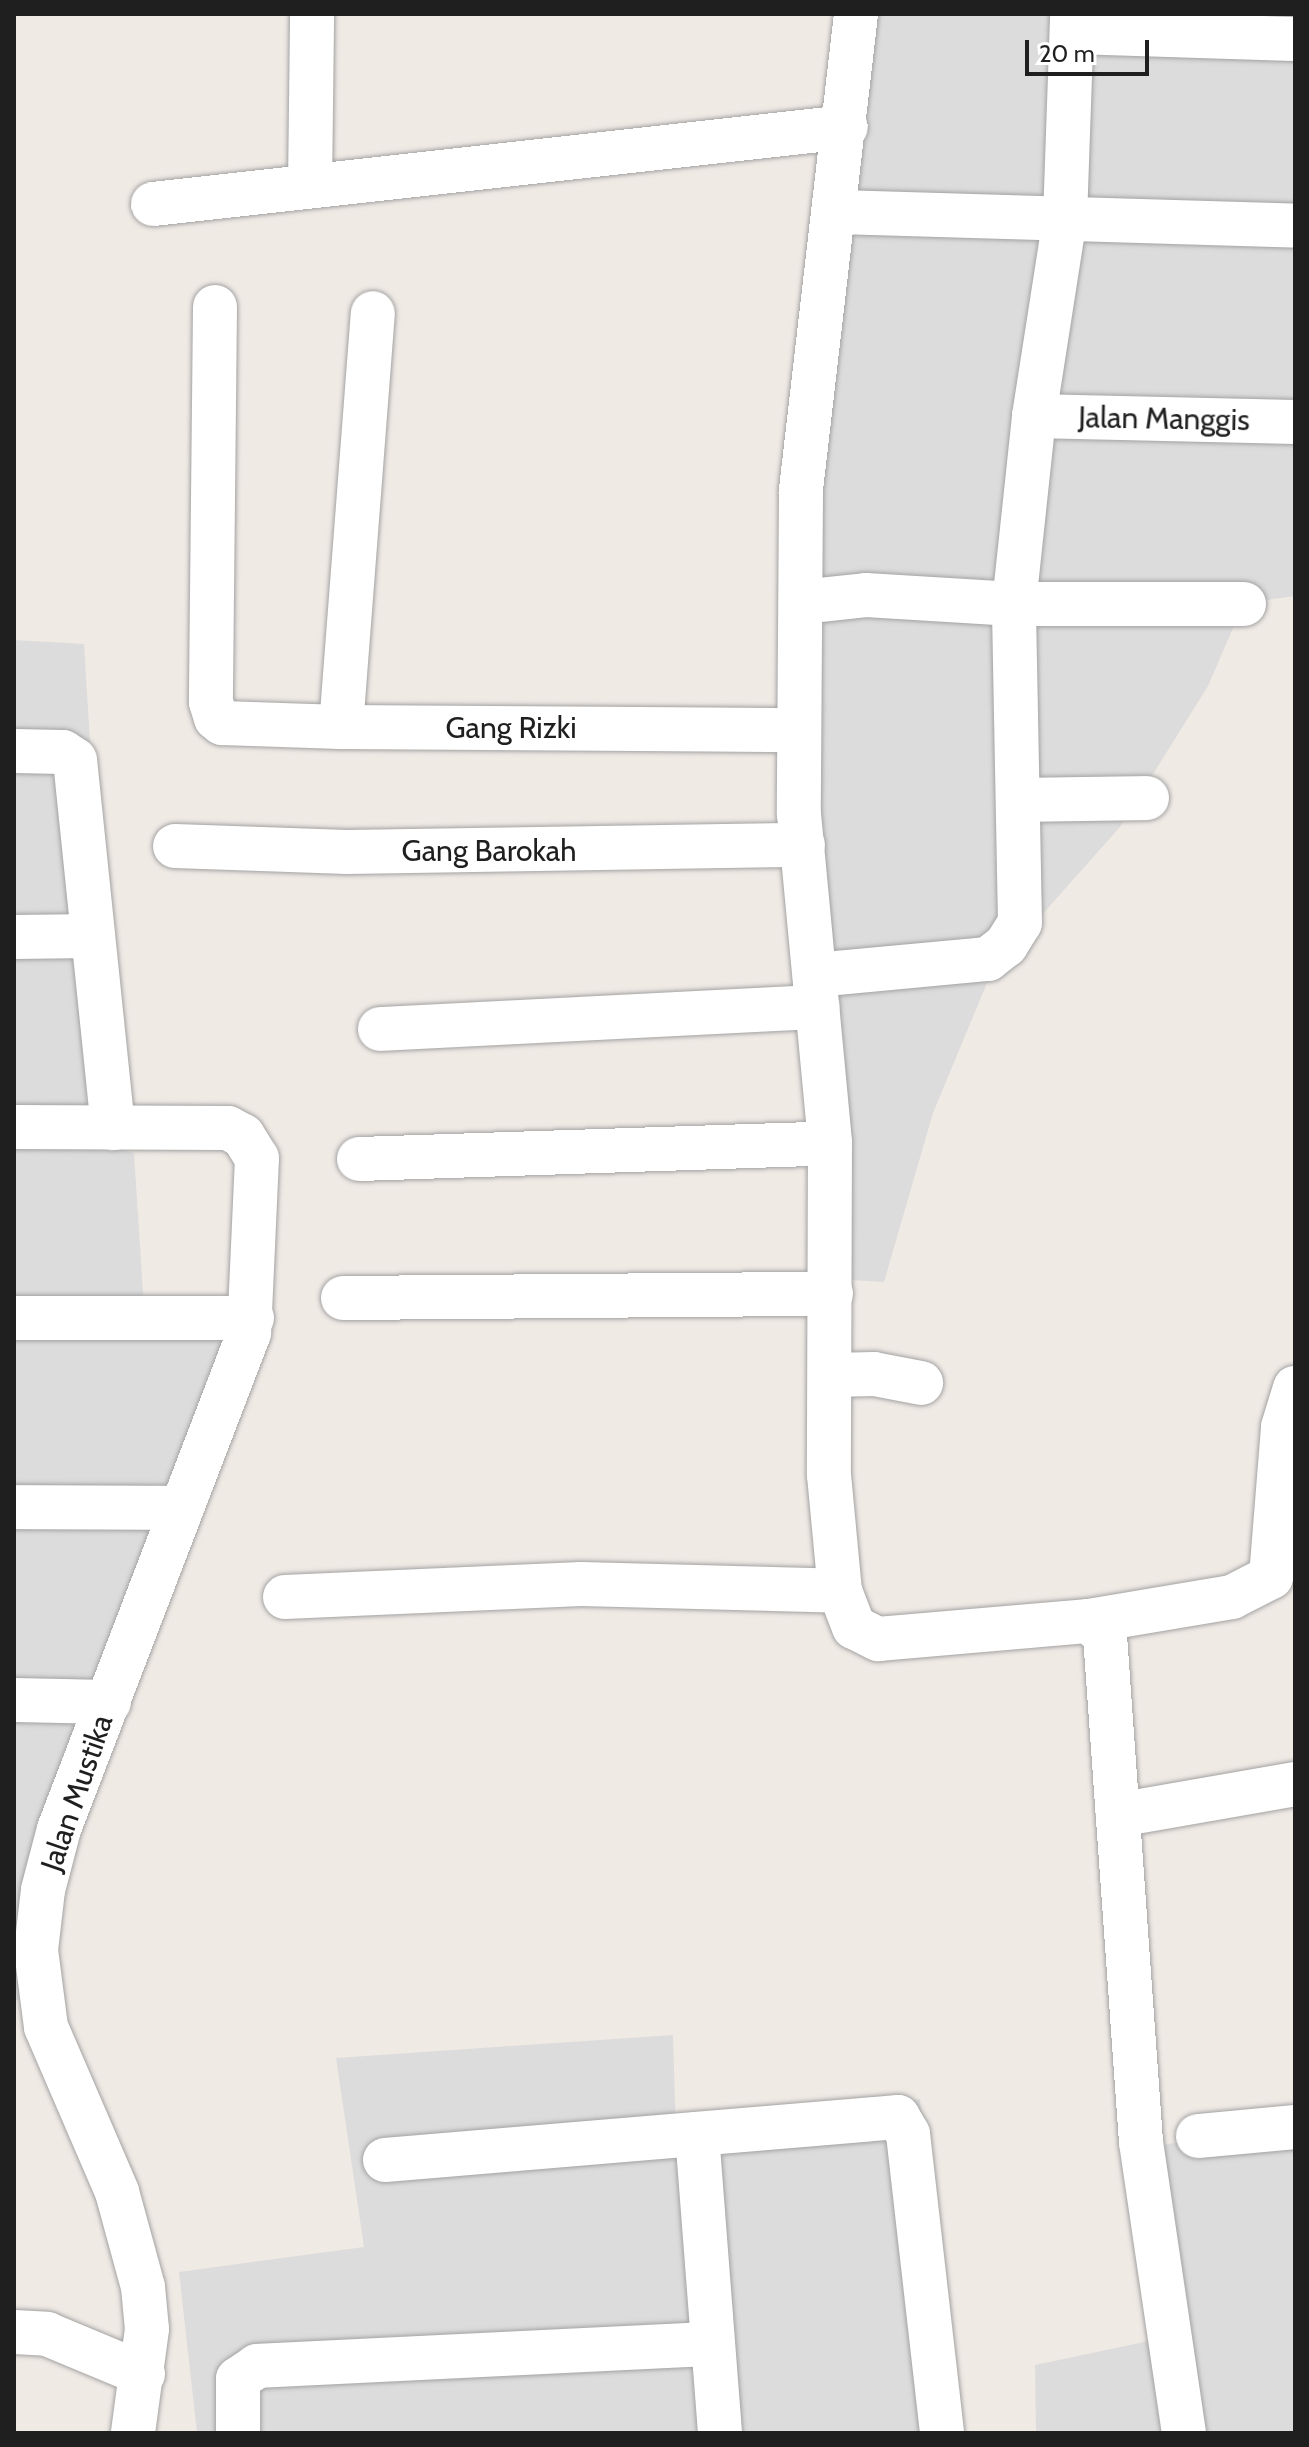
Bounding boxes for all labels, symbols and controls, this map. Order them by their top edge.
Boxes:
scale bar [1029,24,1153,74]
text: 20 m [1039,39,1095,68]
street label: Jalan Manggis [1078,400,1250,438]
street label: Gang Rizki [445,710,577,746]
street label: Gang Barokah [402,833,576,869]
street label: Jalan Mustika [33,1710,121,1876]

